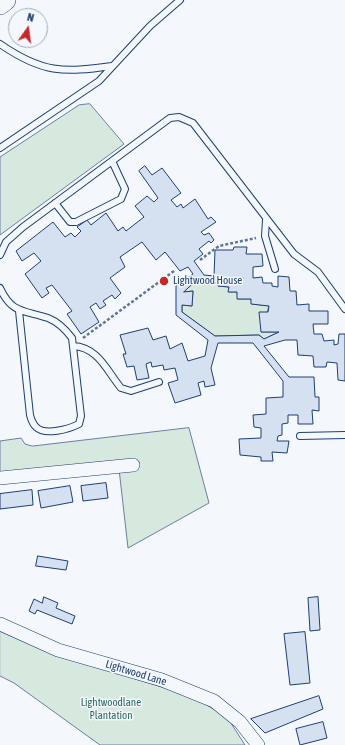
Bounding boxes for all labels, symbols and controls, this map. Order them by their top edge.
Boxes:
north arrow [8,8,48,48]
text: N [26,11,35,24]
place label: Lightwood House [173,274,242,288]
marker: Lightwood House [158,275,170,287]
street label: Lightwood Lane [104,657,168,689]
park label: Lightwoodlane Plantation [81,696,141,722]

